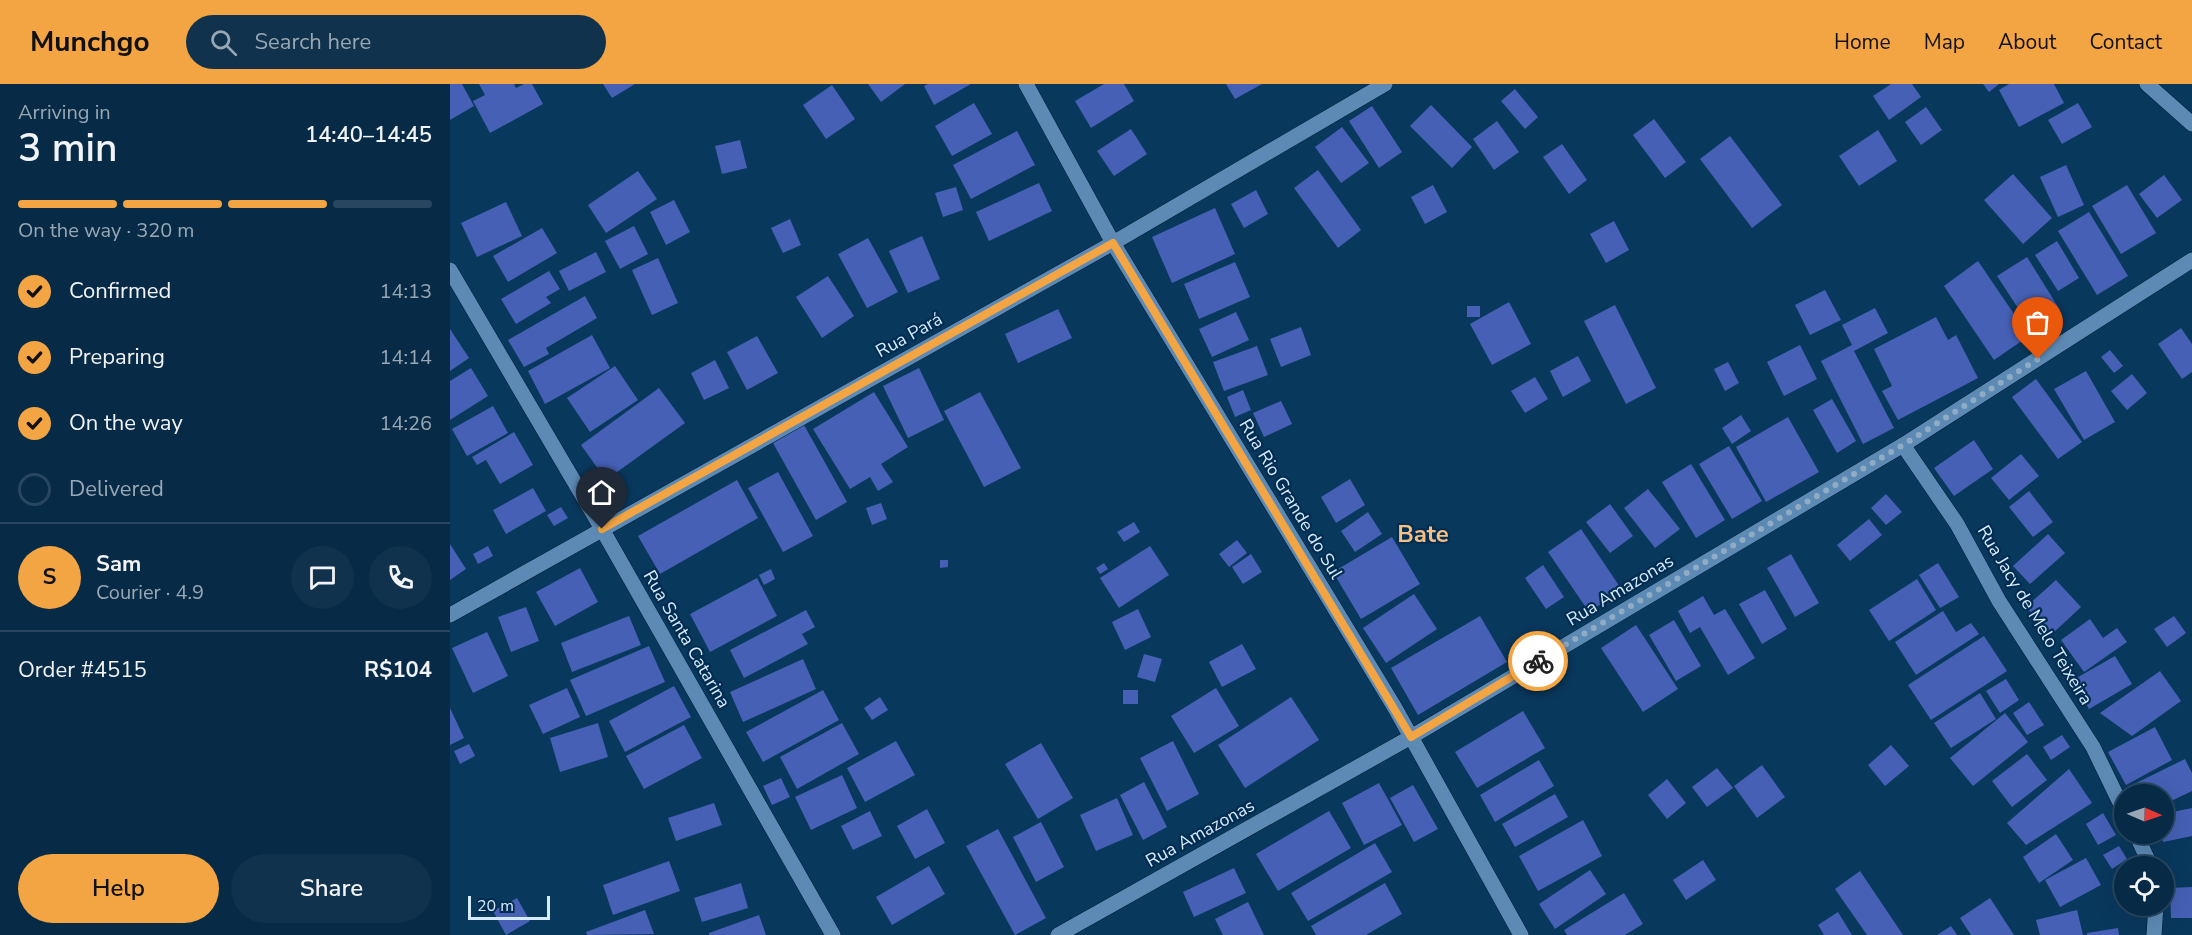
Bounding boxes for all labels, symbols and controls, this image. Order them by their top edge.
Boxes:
search box [186,15,606,69]
text: Munchgo [30,23,150,61]
icon: search [207,26,240,59]
text: Search here [255,27,371,57]
text: Home [1834,28,1891,56]
text: Map [1924,28,1965,56]
text: About [1998,28,2056,56]
text: Contact [2089,28,2162,56]
text: Arriving in [18,99,111,126]
text: 14:40–14:45 [305,120,432,150]
text: 3 min [18,122,117,175]
text: On the way · 320 m [18,217,194,244]
icon: check [18,275,51,308]
text: Confirmed [69,276,171,306]
text: 14:13 [379,278,432,305]
pin [2012,297,2063,359]
icon: bag [2021,306,2054,339]
street label: Rua Pará [871,307,947,363]
icon: check [18,341,51,374]
text: Preparing [69,342,165,372]
text: 14:14 [379,344,432,371]
icon: check [18,407,51,440]
text: On the way [69,408,183,438]
text: 14:26 [379,410,432,437]
street label: Rua Rio Grande do Sul [1234,415,1349,584]
pin [576,467,627,529]
text: Delivered [69,474,164,504]
icon: home [585,476,618,509]
district label: Bate [1397,518,1449,550]
street label: Rua Jacy de Melo Teixeira [1972,521,2098,709]
button: chat [291,546,354,609]
button: phone [369,546,432,609]
text: Sam [96,549,141,579]
street label: Rua Amazonas [1562,549,1678,631]
text: S [43,562,56,592]
street label: Rua Santa Catarina [638,566,736,712]
text: Courier · 4.9 [96,579,204,606]
courier [1508,631,1568,691]
icon: bike [1522,645,1555,678]
text: Order #4515 [18,655,147,685]
text: R$104 [364,655,432,685]
north arrow [2114,784,2174,844]
map controls [2114,784,2174,916]
street label: Rua Amazonas [1141,793,1259,873]
button: Help [18,854,219,923]
button: Share [231,854,432,923]
button: locate [2114,856,2174,916]
scale bar [468,893,550,920]
text: 20 m [477,895,514,917]

